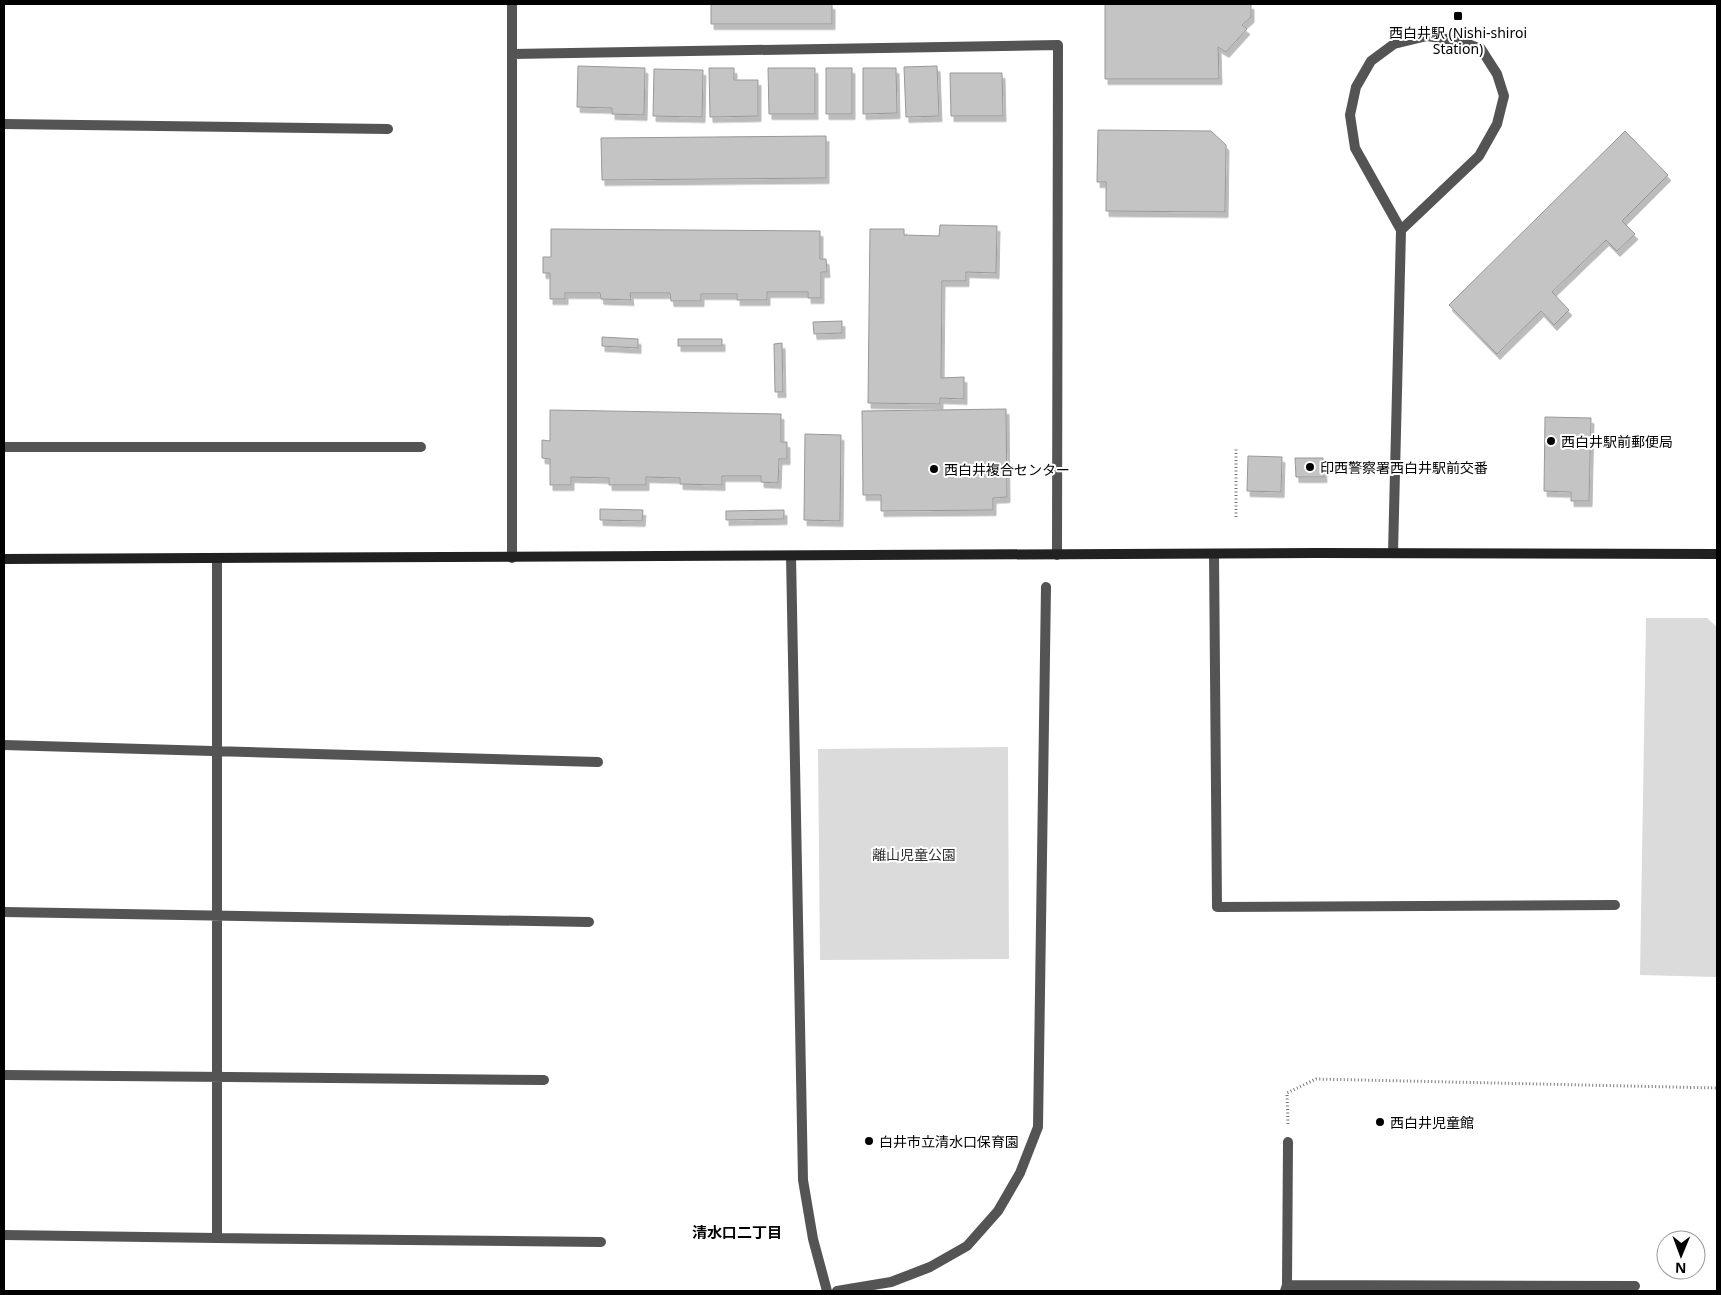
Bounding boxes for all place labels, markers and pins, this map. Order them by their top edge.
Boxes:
marker: 西白井駅 (Nishi-shiroi Station) [1452,10,1464,22]
place label: 西白井駅 (Nishi-shiroi Station) [1389,23,1527,58]
place label: 西白井駅前郵便局 [1561,432,1673,451]
marker: 西白井駅前郵便局 [1545,435,1557,447]
place label: 印西警察署西白井駅前交番 [1320,458,1488,477]
place label: 西白井複合センター [944,460,1070,479]
marker: 印西警察署西白井駅前交番 [1304,461,1316,473]
marker: 西白井複合センター [928,463,940,475]
place label: 西白井児童館 [1390,1113,1474,1132]
marker: 西白井児童館 [1374,1116,1386,1128]
place label: 白井市立清水口保育園 [879,1132,1019,1151]
marker: 白井市立清水口保育園 [863,1135,875,1147]

